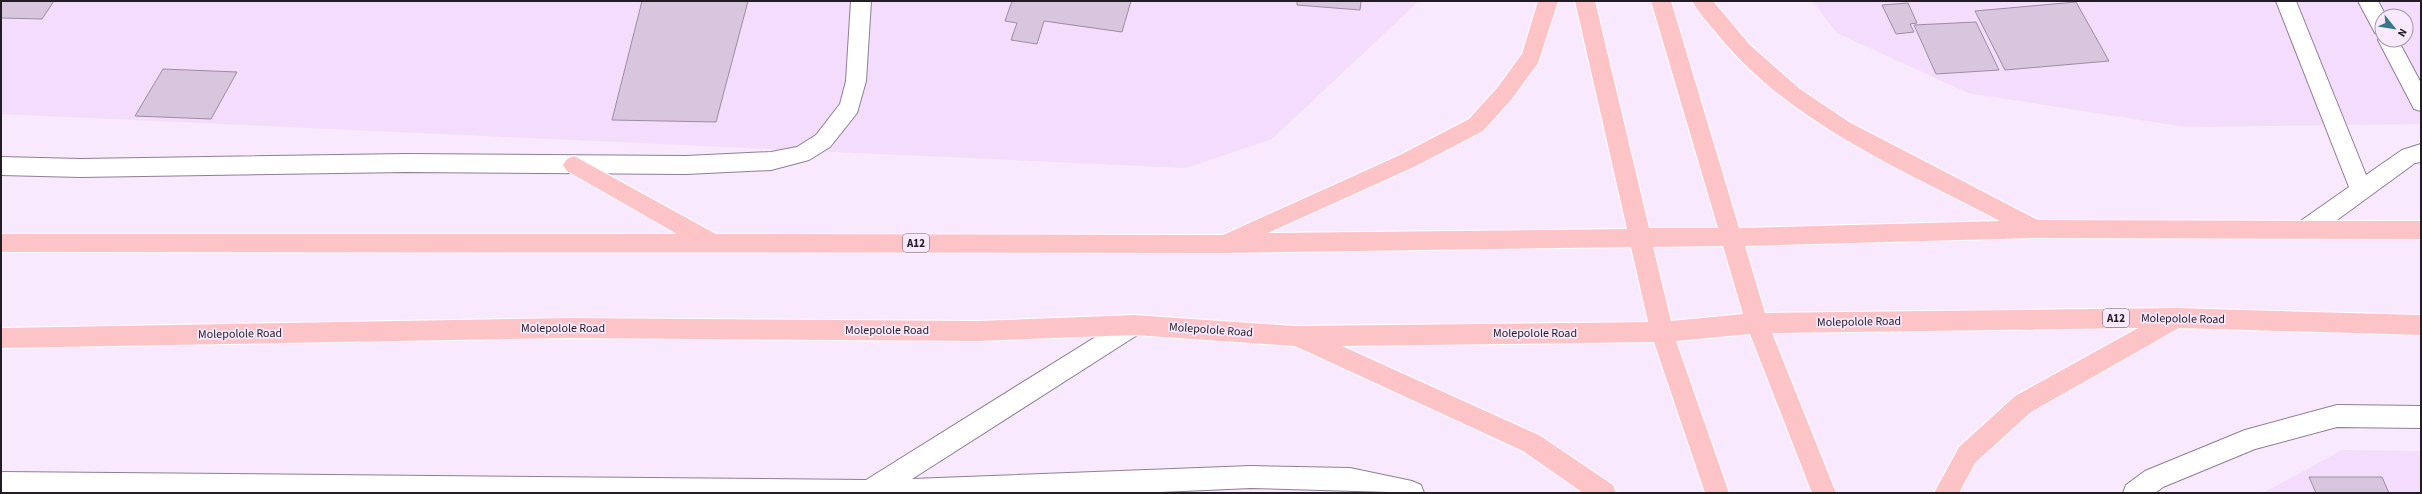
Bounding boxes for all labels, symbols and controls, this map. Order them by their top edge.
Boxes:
north arrow [2374,8,2414,48]
text: N [2394,26,2411,40]
road number: A12 [903,234,929,252]
road number: A12 [2103,309,2129,327]
street label: Molepolole Road [2141,310,2225,328]
street label: Molepolole Road [1817,313,1901,331]
street label: Molepolole Road [1168,319,1254,341]
street label: Molepolole Road [521,320,605,337]
street label: Molepolole Road [845,322,929,339]
street label: Molepolole Road [198,325,282,343]
street label: Molepolole Road [1493,325,1577,342]

